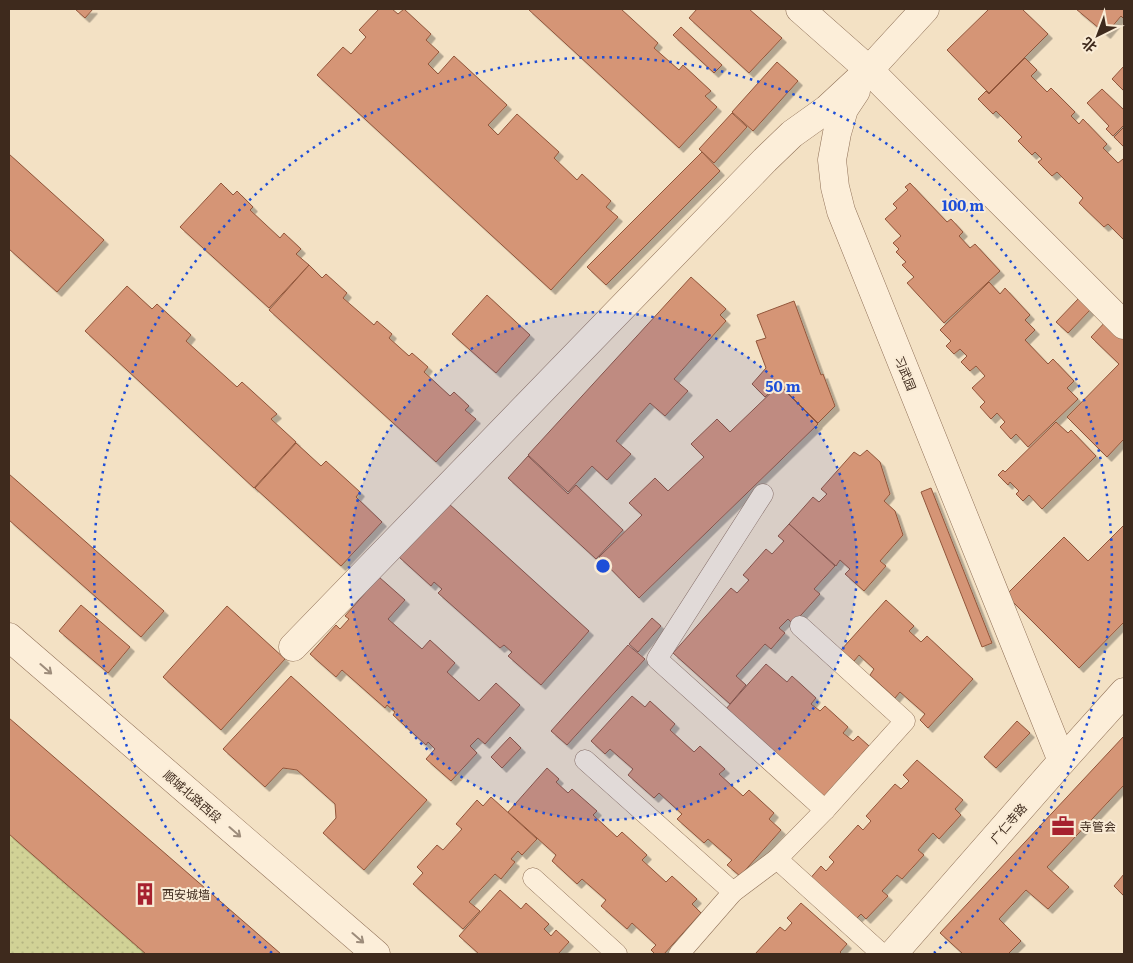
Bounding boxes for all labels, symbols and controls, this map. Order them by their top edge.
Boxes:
north arrow [1073,10,1123,60]
text: 北 [1077,33,1101,58]
text: 100 m [942,193,984,216]
street label: 习武园 [891,353,921,393]
text: 50 m [765,374,801,397]
centre of rings [594,557,612,575]
one-way arrow [39,663,52,675]
street label: 顺城北路西段 [160,766,226,826]
street label: 广仁寺路 [985,799,1031,847]
office icon: 寺管会 [1050,813,1076,839]
place label: 寺管会 [1080,817,1116,835]
one-way arrow [228,827,241,838]
building icon: 西安城墙 [132,881,158,907]
place label: 西安城墙 [162,885,210,903]
one-way arrow [351,933,364,944]

